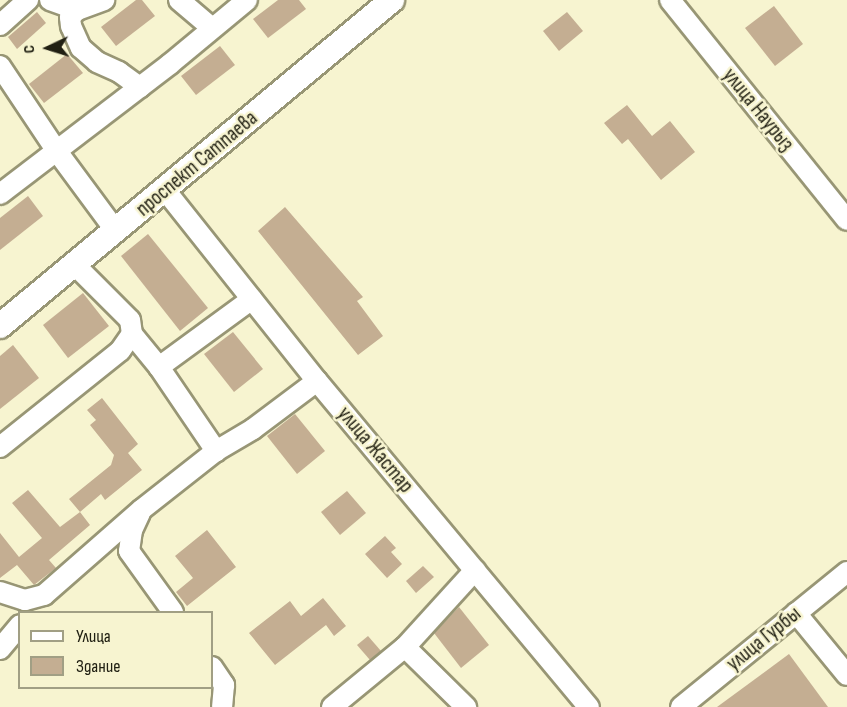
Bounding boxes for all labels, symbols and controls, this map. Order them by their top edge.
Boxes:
north arrow [18,18,78,78]
text: С [20,45,39,54]
street label: улица Наурыз [717,63,799,157]
street label: проспект Сатпаева [131,106,263,222]
street label: улица Жастар [332,402,418,498]
street label: улица Гурбы [722,601,806,677]
legend [18,611,213,689]
text: Улица [76,626,111,647]
text: Здание [76,656,121,677]

